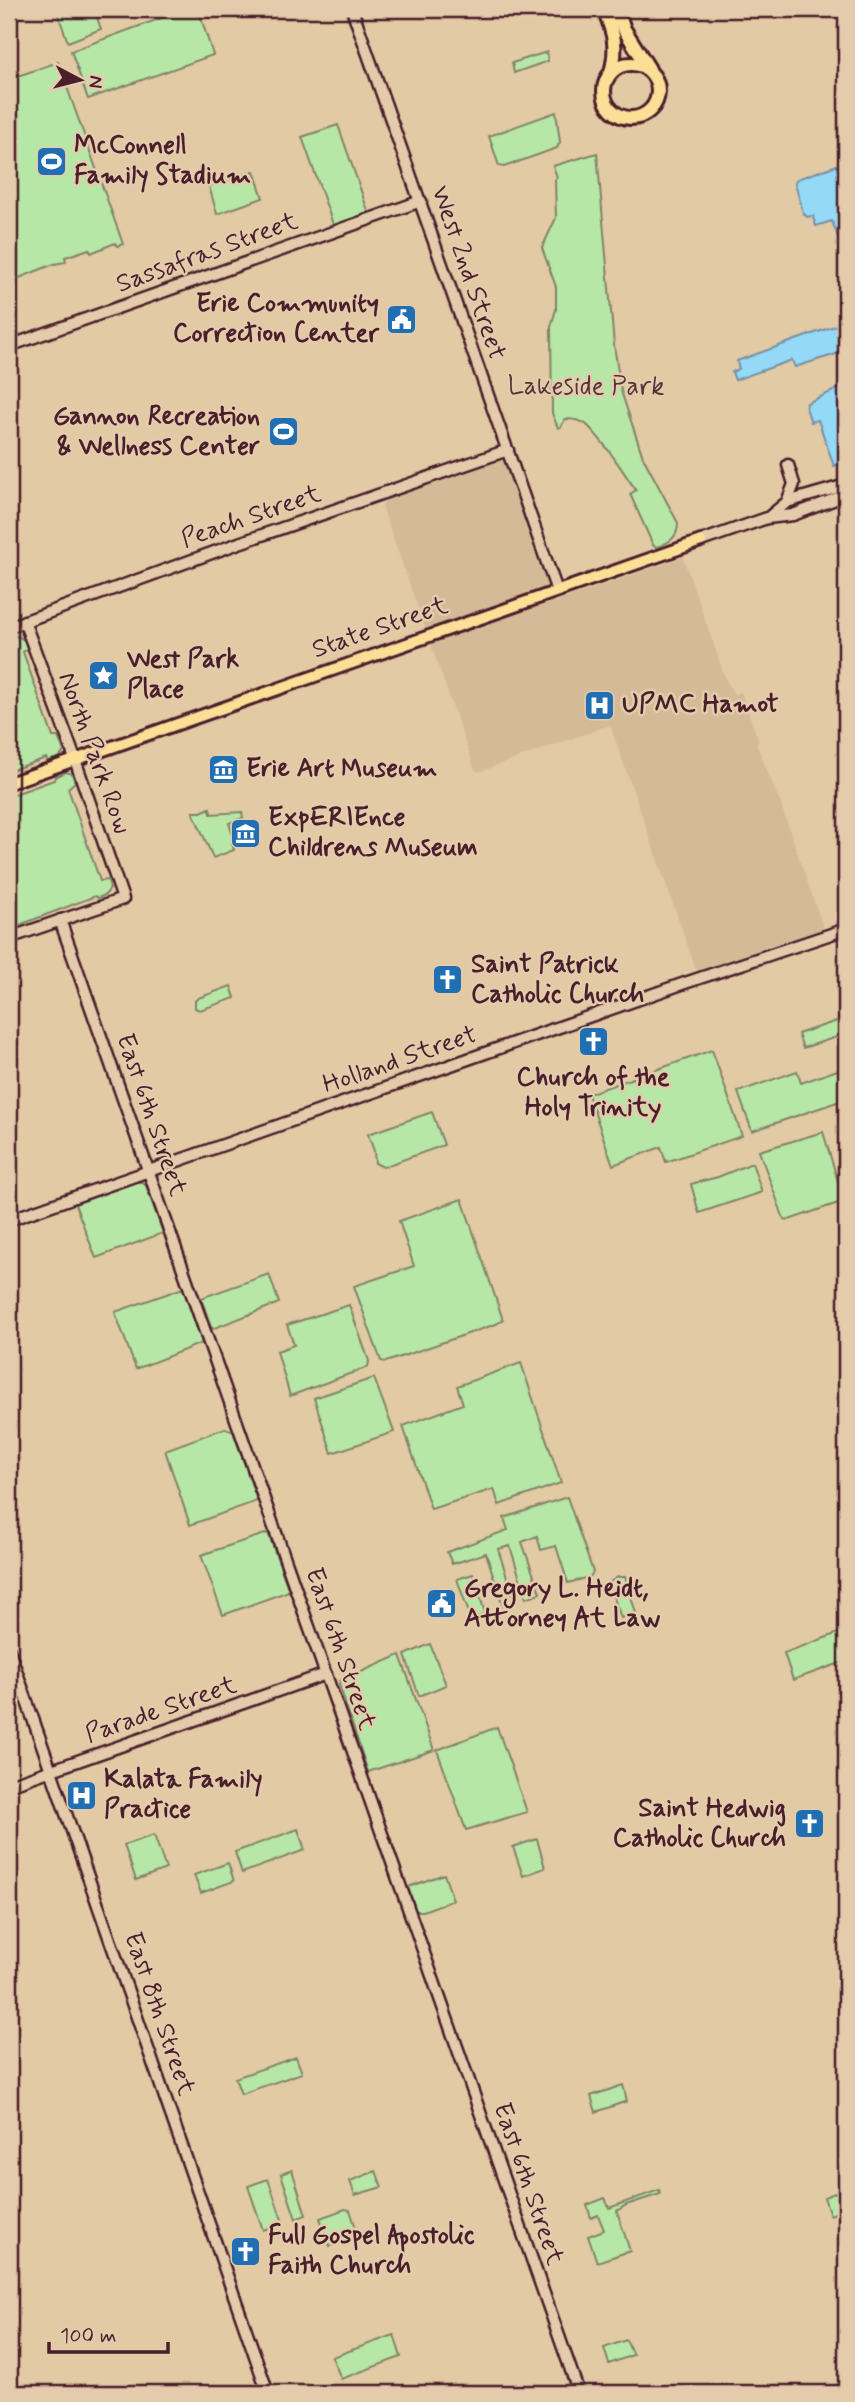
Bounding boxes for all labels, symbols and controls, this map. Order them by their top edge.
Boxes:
north arrow [46,46,116,116]
text: N [82,74,109,90]
place label: McConnell Family Stadium [74,129,251,193]
sports icon: McConnell Family Stadium [34,144,68,178]
street label: West 2nd Street [422,181,514,365]
street label: Sassafras Street [112,204,302,302]
place label: Erie Community Correction Center [173,287,380,351]
public building icon: Erie Community Correction Center [385,302,419,336]
park label: Lakeside Park [508,370,664,404]
place label: Gannon Recreation & Wellness Center [53,400,260,464]
sports icon: Gannon Recreation & Wellness Center [266,415,300,449]
street label: Peach Street [177,477,325,557]
street label: State Street [308,589,452,667]
place label: West Park Place [126,643,239,707]
place icon: West Park Place [87,658,121,692]
street label: North Park Row [49,668,139,838]
hospital icon: UPMC Hamot [582,688,616,722]
place label: UPMC Hamot [622,688,779,722]
museum icon: Erie Art Museum [206,752,240,786]
place label: Erie Art Museum [246,752,438,786]
place label: ExpERIEnce Childrens Museum [268,801,478,865]
museum icon: ExpERIEnce Childrens Museum [228,816,262,850]
place label: Saint Patrick Catholic Church [471,948,644,1012]
church icon: Saint Patrick Catholic Church [431,963,465,997]
street label: Holland Street [318,1018,482,1102]
church icon: Church of the Holy Trinity [576,1025,610,1059]
street label: East 6th Street [107,1029,195,1201]
place label: Church of the Holy Trinity [516,1061,670,1125]
street label: East 6th Street [296,1563,384,1735]
place label: Gregory L. Heidt, Attorney At Law [464,1572,661,1636]
public building icon: Gregory L. Heidt, Attorney At Law [424,1587,458,1621]
street label: Parade Street [81,1668,241,1752]
place label: Kalata Family Practice [104,1763,263,1827]
hospital icon: Kalata Family Practice [64,1778,98,1812]
place label: Saint Hedwig Catholic Church [613,1792,786,1856]
church icon: Saint Hedwig Catholic Church [792,1807,826,1841]
street label: East 8th Street [115,1928,203,2100]
street label: East 6th Street [484,2098,572,2270]
place label: Full Gospel Apostolic Faith Church [268,2219,475,2283]
church icon: Full Gospel Apostolic Faith Church [228,2234,262,2268]
scale bar [49,2311,168,2355]
text: 100 m [60,2322,116,2350]

